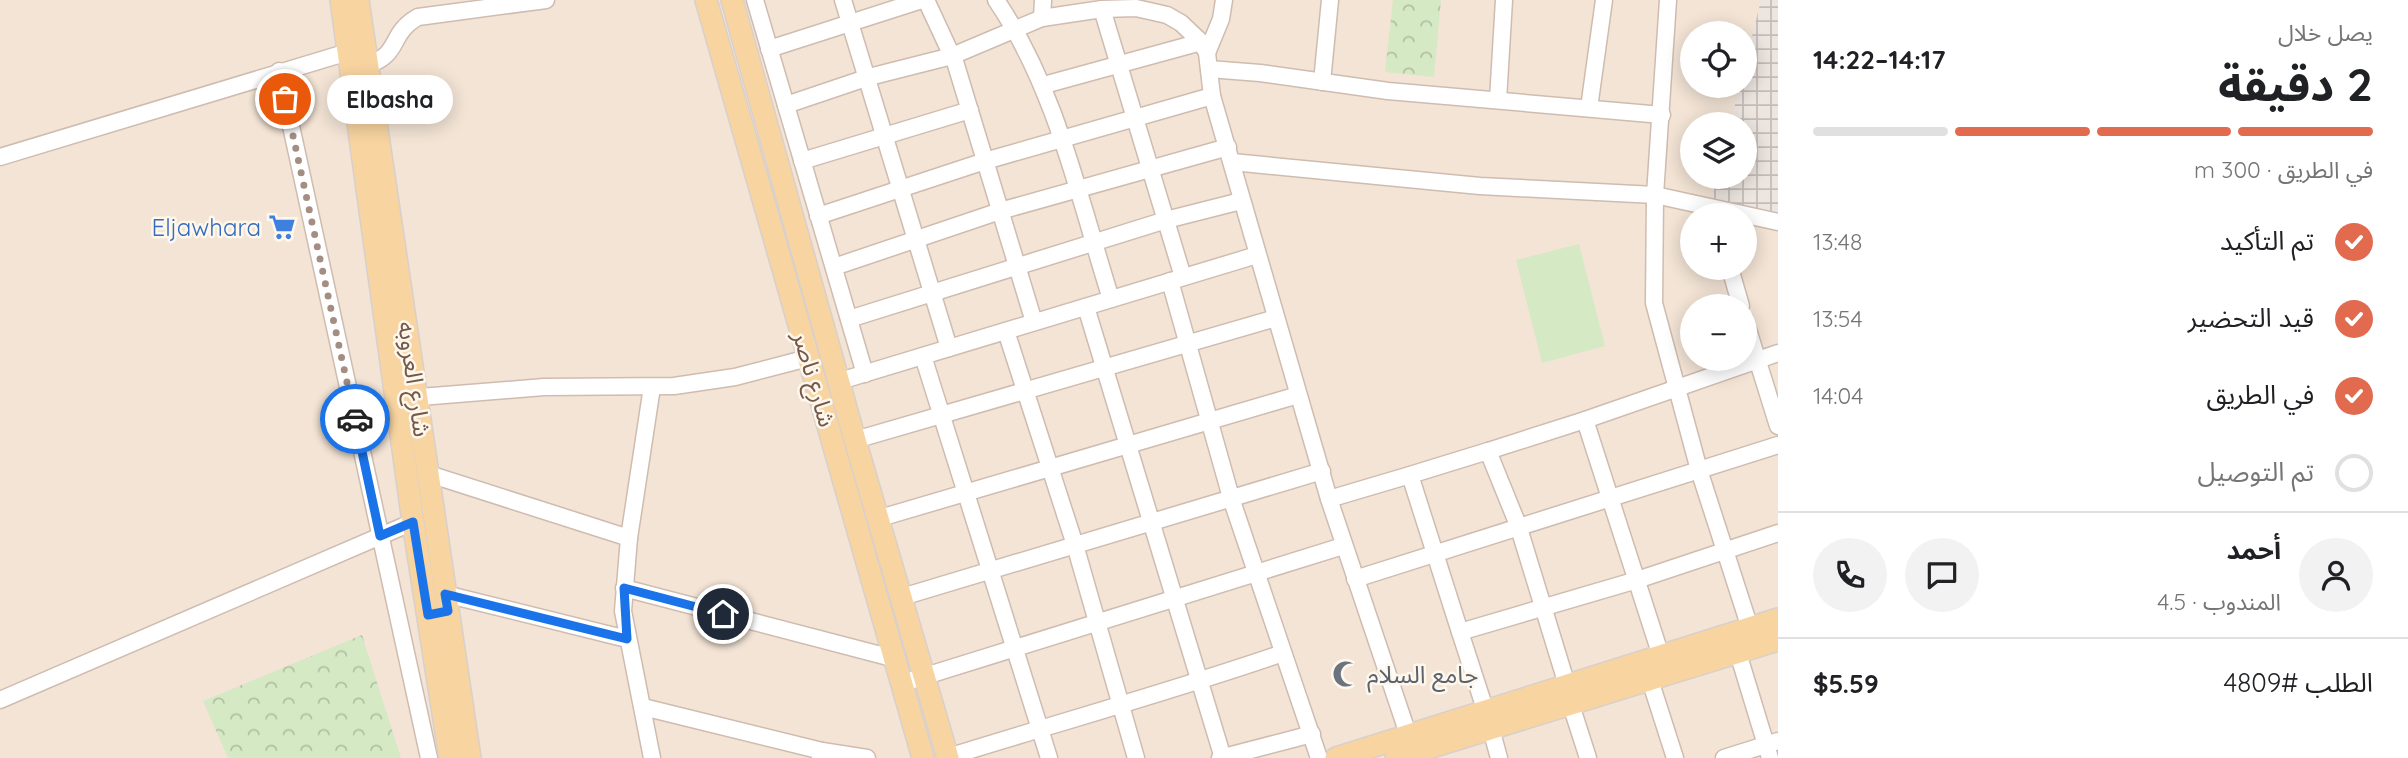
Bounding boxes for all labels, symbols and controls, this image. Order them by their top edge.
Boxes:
text: يصل خلال [2278,18,2373,47]
map controls [1680,21,1757,371]
button: locate [1680,21,1757,98]
text: 14:17–14:22 [1813,43,1945,76]
text: 2 دقيقة [2218,55,2373,113]
pin [255,69,315,129]
callout: Elbasha [327,74,453,124]
icon: bag [266,80,304,118]
text: Elbasha [346,85,434,114]
button: layers [1680,112,1757,189]
text: في الطريق · 300 m [2194,155,2373,184]
button: + [1680,203,1757,280]
place label: Eljawhara [152,212,261,242]
supermarket icon: Eljawhara [267,212,297,242]
icon: check [2335,223,2373,261]
text: تم التأكيد [2220,224,2314,257]
text: 13:48 [1813,227,1862,256]
button: − [1680,294,1757,371]
icon: check [2335,300,2373,338]
text: قيد التحضير [2188,301,2314,334]
text: 13:54 [1813,304,1863,333]
street label: شارع العروبه [389,319,438,439]
street label: شارع ناصر [784,327,843,431]
icon: check [2335,377,2373,415]
text: في الطريق [2206,378,2314,411]
text: 14:04 [1813,381,1863,410]
courier [320,384,390,454]
icon: car [336,400,374,438]
text: تم التوصيل [2197,455,2314,488]
text: أحمد [2227,533,2281,566]
button: phone [1813,538,1887,612]
button: chat [1905,538,1979,612]
button: person [2299,538,2373,612]
pin [693,584,753,644]
text: المندوب · 4.5 [2157,587,2281,616]
icon: home [704,595,742,633]
mosque icon: جامع السلام [1331,659,1361,689]
place label: جامع السلام [1367,659,1478,693]
text: الطلب #4809 [2224,666,2373,699]
text: $5.59 [1813,667,1879,700]

